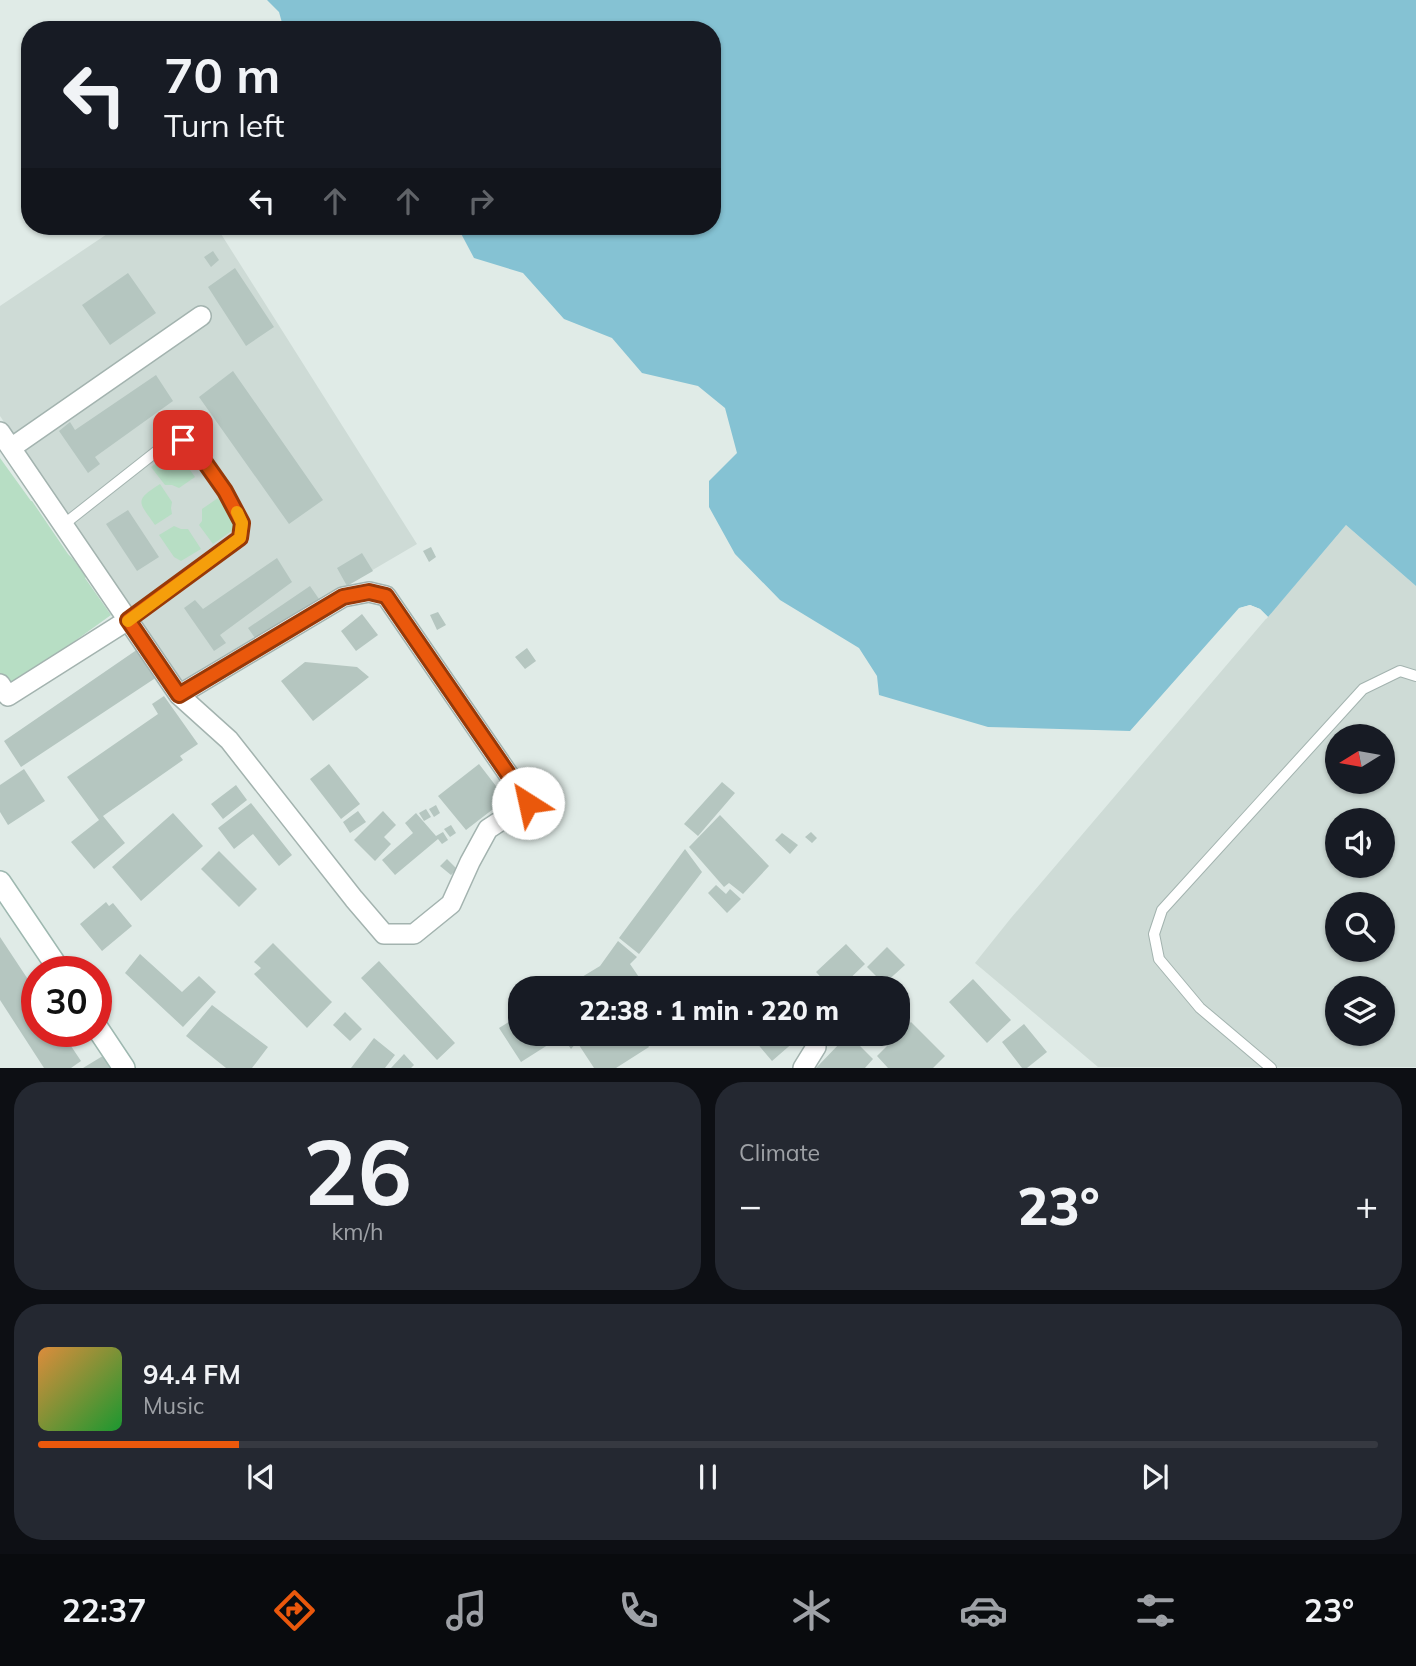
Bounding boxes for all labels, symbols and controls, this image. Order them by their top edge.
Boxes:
text: 70 m [164,44,280,105]
icon: left [49,49,140,140]
text: Turn left [164,105,284,145]
icon: left [243,182,281,220]
icon: ahead [316,182,354,220]
icon: ahead [389,182,427,220]
icon: right [462,182,500,220]
pin [153,410,213,470]
icon: arrive [164,421,202,459]
north arrow [1325,724,1395,794]
map controls [1325,724,1395,1046]
position arrow [491,766,565,840]
button: sound [1325,808,1395,878]
button: search [1325,892,1395,962]
speed limit sign: 30 [21,956,112,1047]
button: layers [1325,976,1395,1046]
text: 22:38 · 1 min · 220 m [579,994,839,1027]
text: 26 [303,1114,412,1228]
text: Climate [739,1138,820,1167]
text: 23° [1017,1173,1100,1238]
text: − [739,1181,762,1229]
text: + [1355,1181,1378,1229]
text: km/h [331,1217,384,1246]
text: 94.4 FM [143,1358,241,1391]
text: Music [143,1391,204,1420]
icon: previous [242,1458,280,1496]
icon: pause [689,1458,727,1496]
icon: next [1136,1458,1174,1496]
icon: directions [270,1586,319,1635]
icon: music [442,1586,491,1635]
icon: phone [614,1586,663,1635]
icon: climate [787,1586,836,1635]
icon: car [959,1586,1008,1635]
icon: filters [1131,1586,1180,1635]
text: 22:37 [62,1590,146,1630]
text: 23° [1304,1590,1354,1630]

